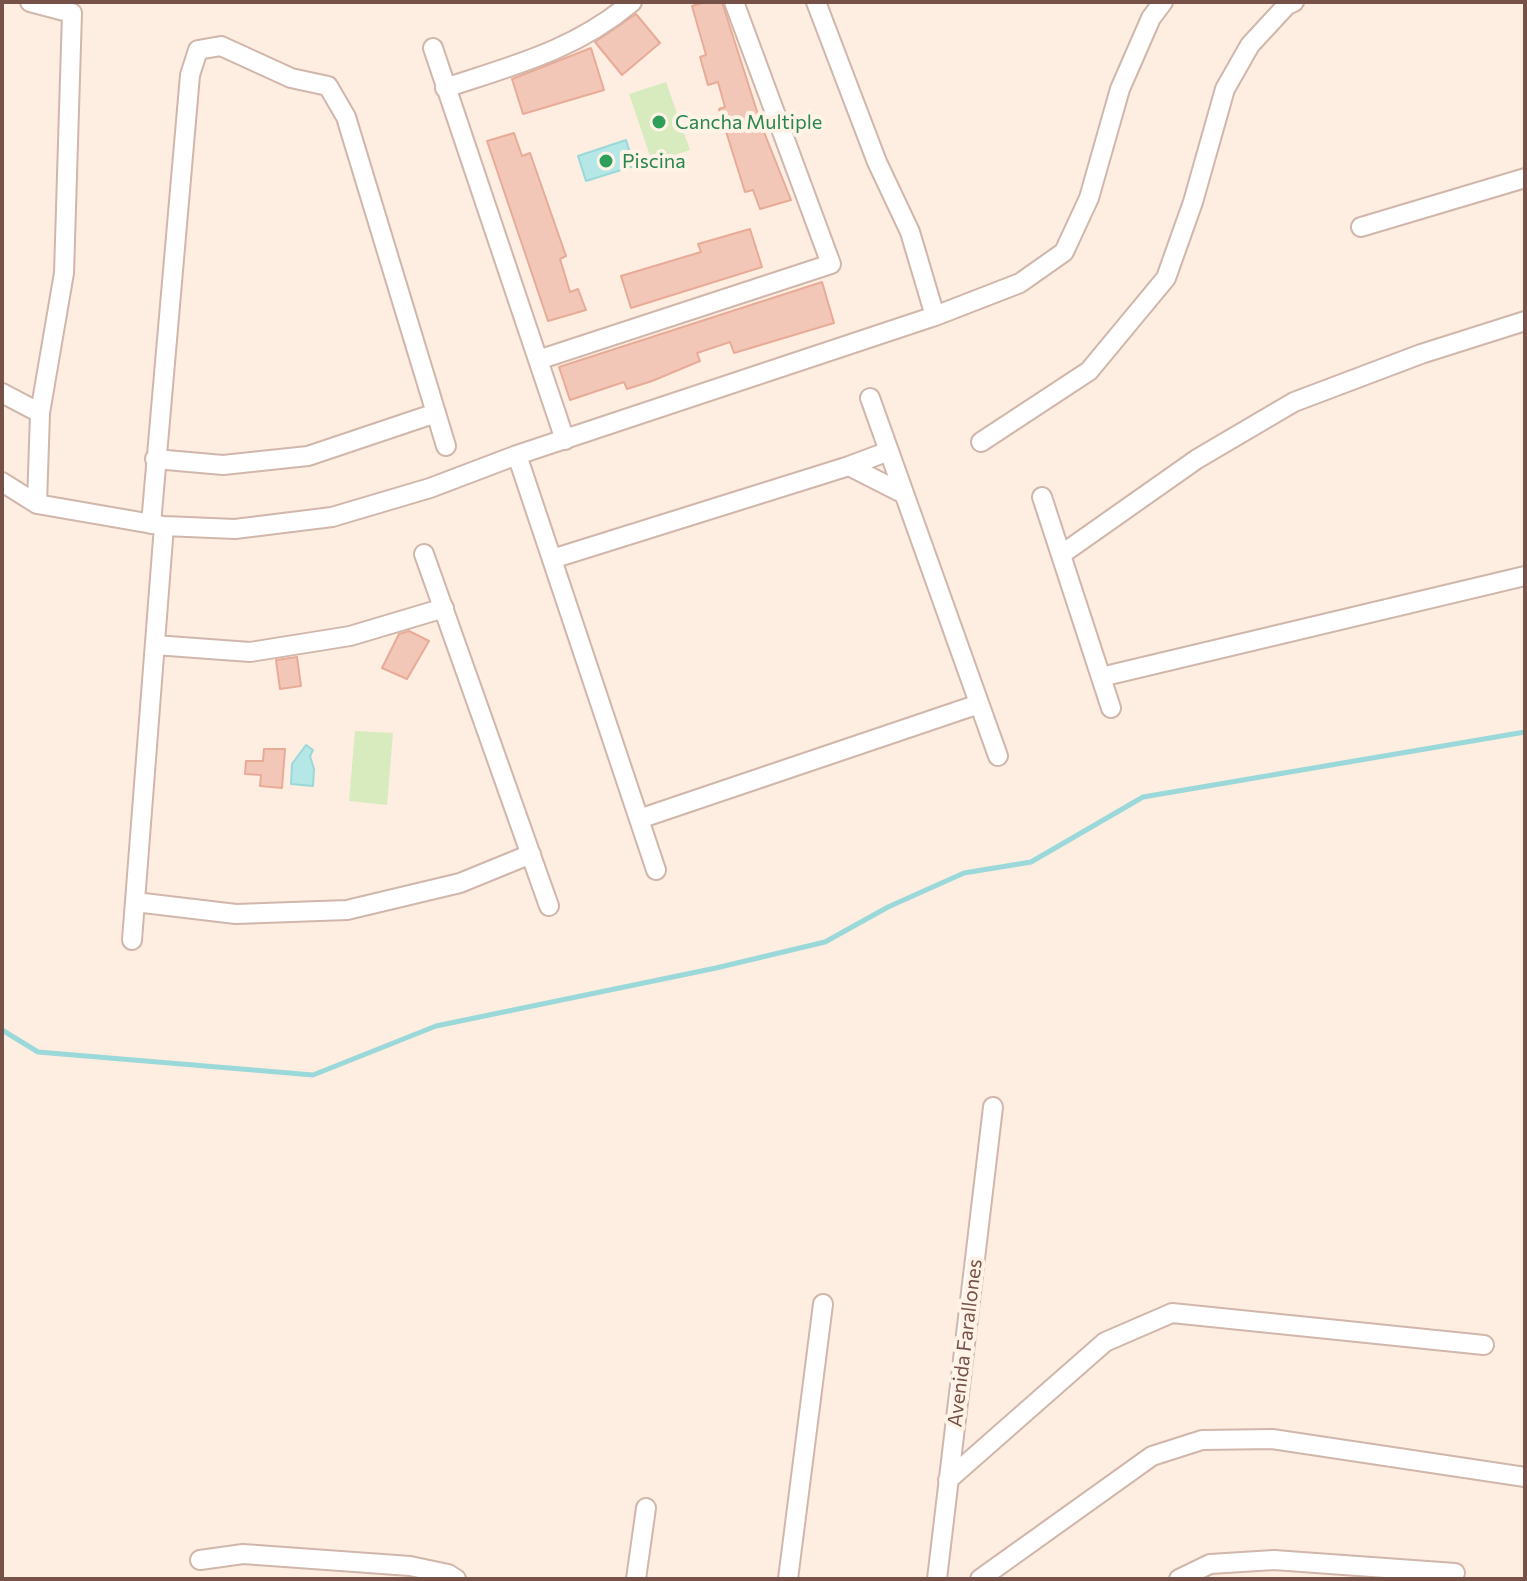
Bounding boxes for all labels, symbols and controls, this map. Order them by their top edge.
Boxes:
place label: Cancha Multiple [675,110,822,134]
marker: Cancha Multiple [650,113,668,131]
place label: Piscina [622,149,686,173]
marker: Piscina [597,152,615,170]
street label: Avenida Farallones [943,1258,987,1428]

